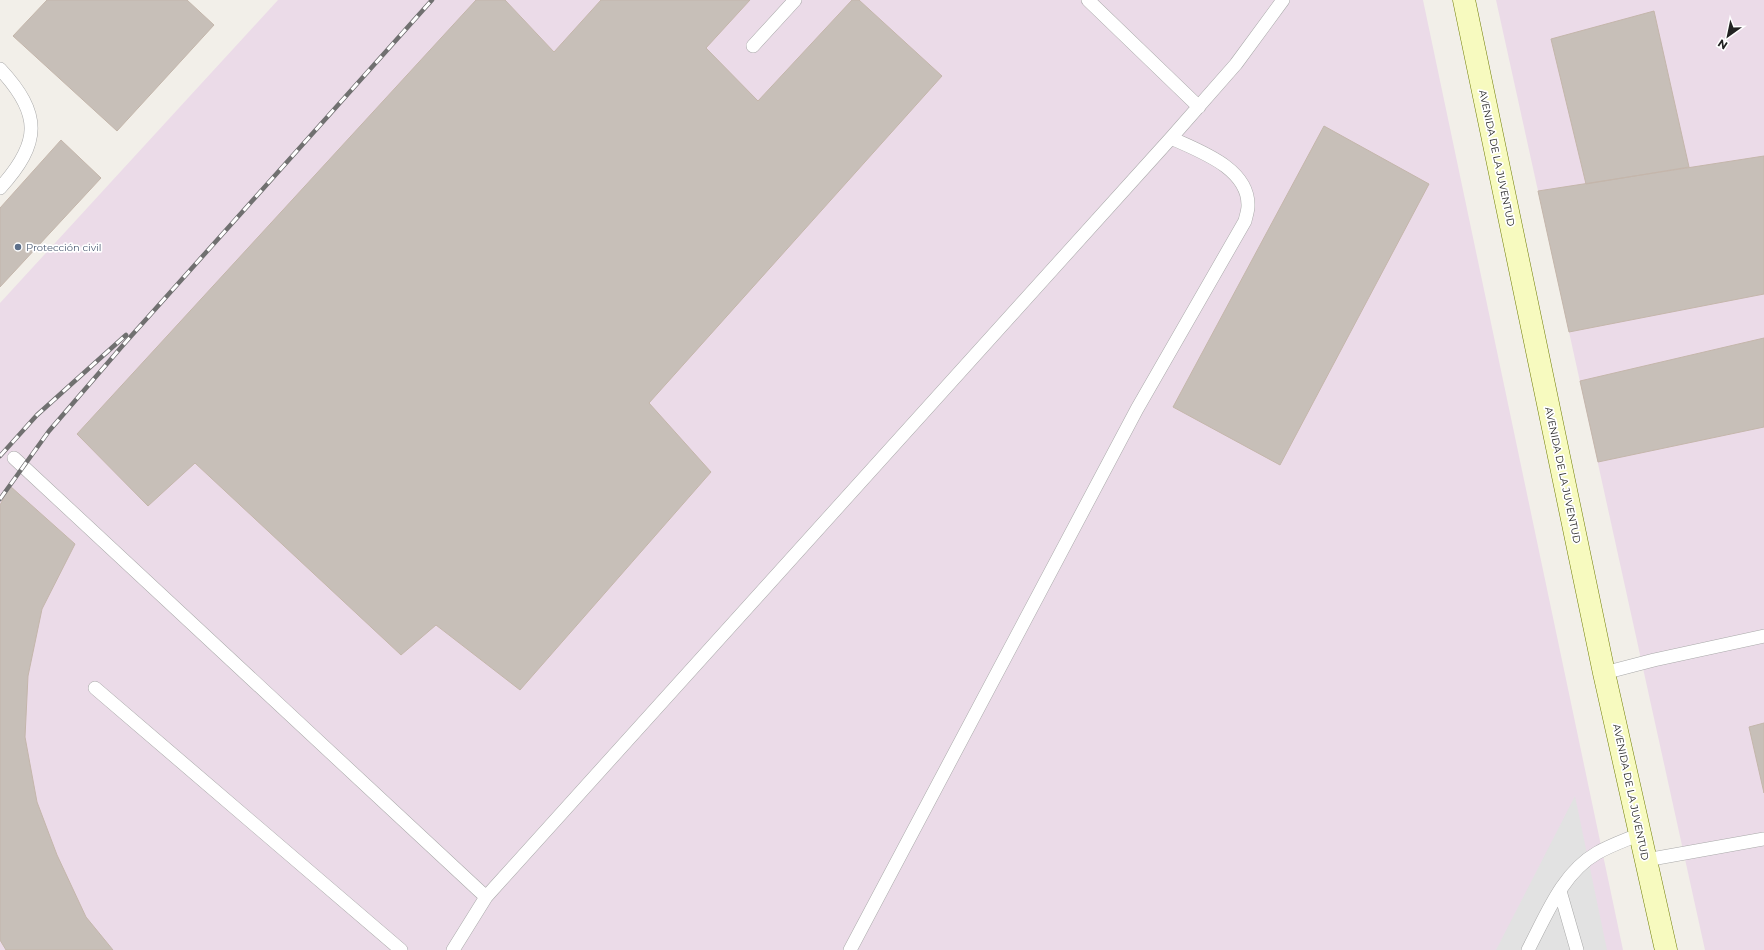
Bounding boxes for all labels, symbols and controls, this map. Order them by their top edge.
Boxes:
north arrow [1708,16,1748,56]
text: N [1715,36,1730,53]
street label: AVENIDA DE LA JUVENTUD [1476,89,1518,227]
place label: Protección civil [26,241,102,254]
marker: Protección civil [13,242,23,252]
street label: AVENIDA DE LA JUVENTUD [1542,406,1584,544]
street label: AVENIDA DE LA JUVENTUD [1610,723,1652,861]

